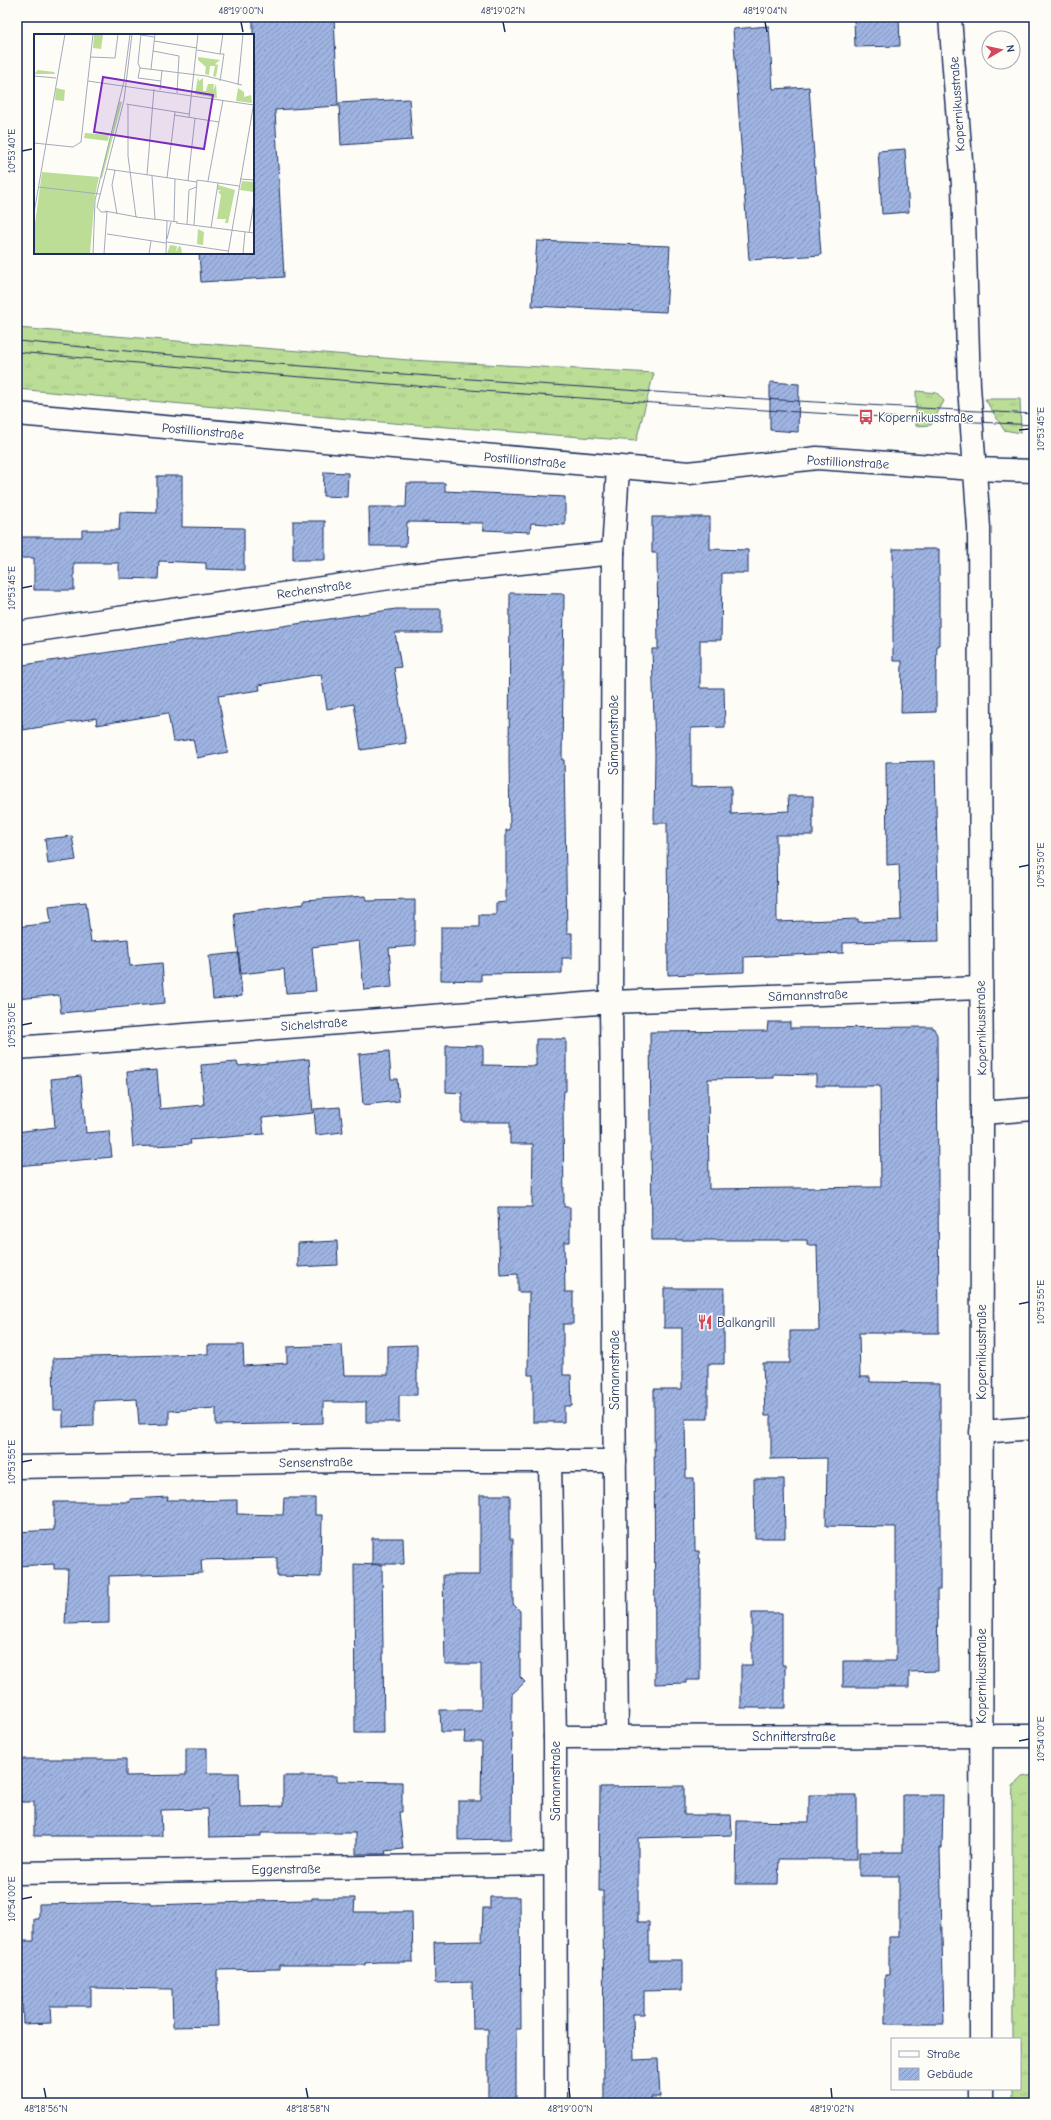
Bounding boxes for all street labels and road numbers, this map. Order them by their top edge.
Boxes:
street label: Kopernikusstraße [946,55,968,152]
street label: Postillionstraße [161,420,245,442]
street label: Postillionstraße [483,449,567,471]
street label: Postillionstraße [806,452,890,472]
street label: Rechenstraße [276,576,353,602]
street label: Sämannstraße [606,695,621,775]
street label: Kopernikusstraße [973,980,989,1076]
street label: Sämannstraße [768,986,849,1004]
street label: Sichelstraße [280,1014,348,1034]
street label: Kopernikusstraße [974,1304,989,1400]
street label: Sämannstraße [607,1330,622,1410]
street label: Sensenstraße [279,1454,354,1470]
street label: Kopernikusstraße [974,1628,989,1724]
street label: Schnitterstraße [752,1729,836,1744]
street label: Sämannstraße [548,1741,563,1821]
street label: Eggenstraße [251,1861,321,1877]

